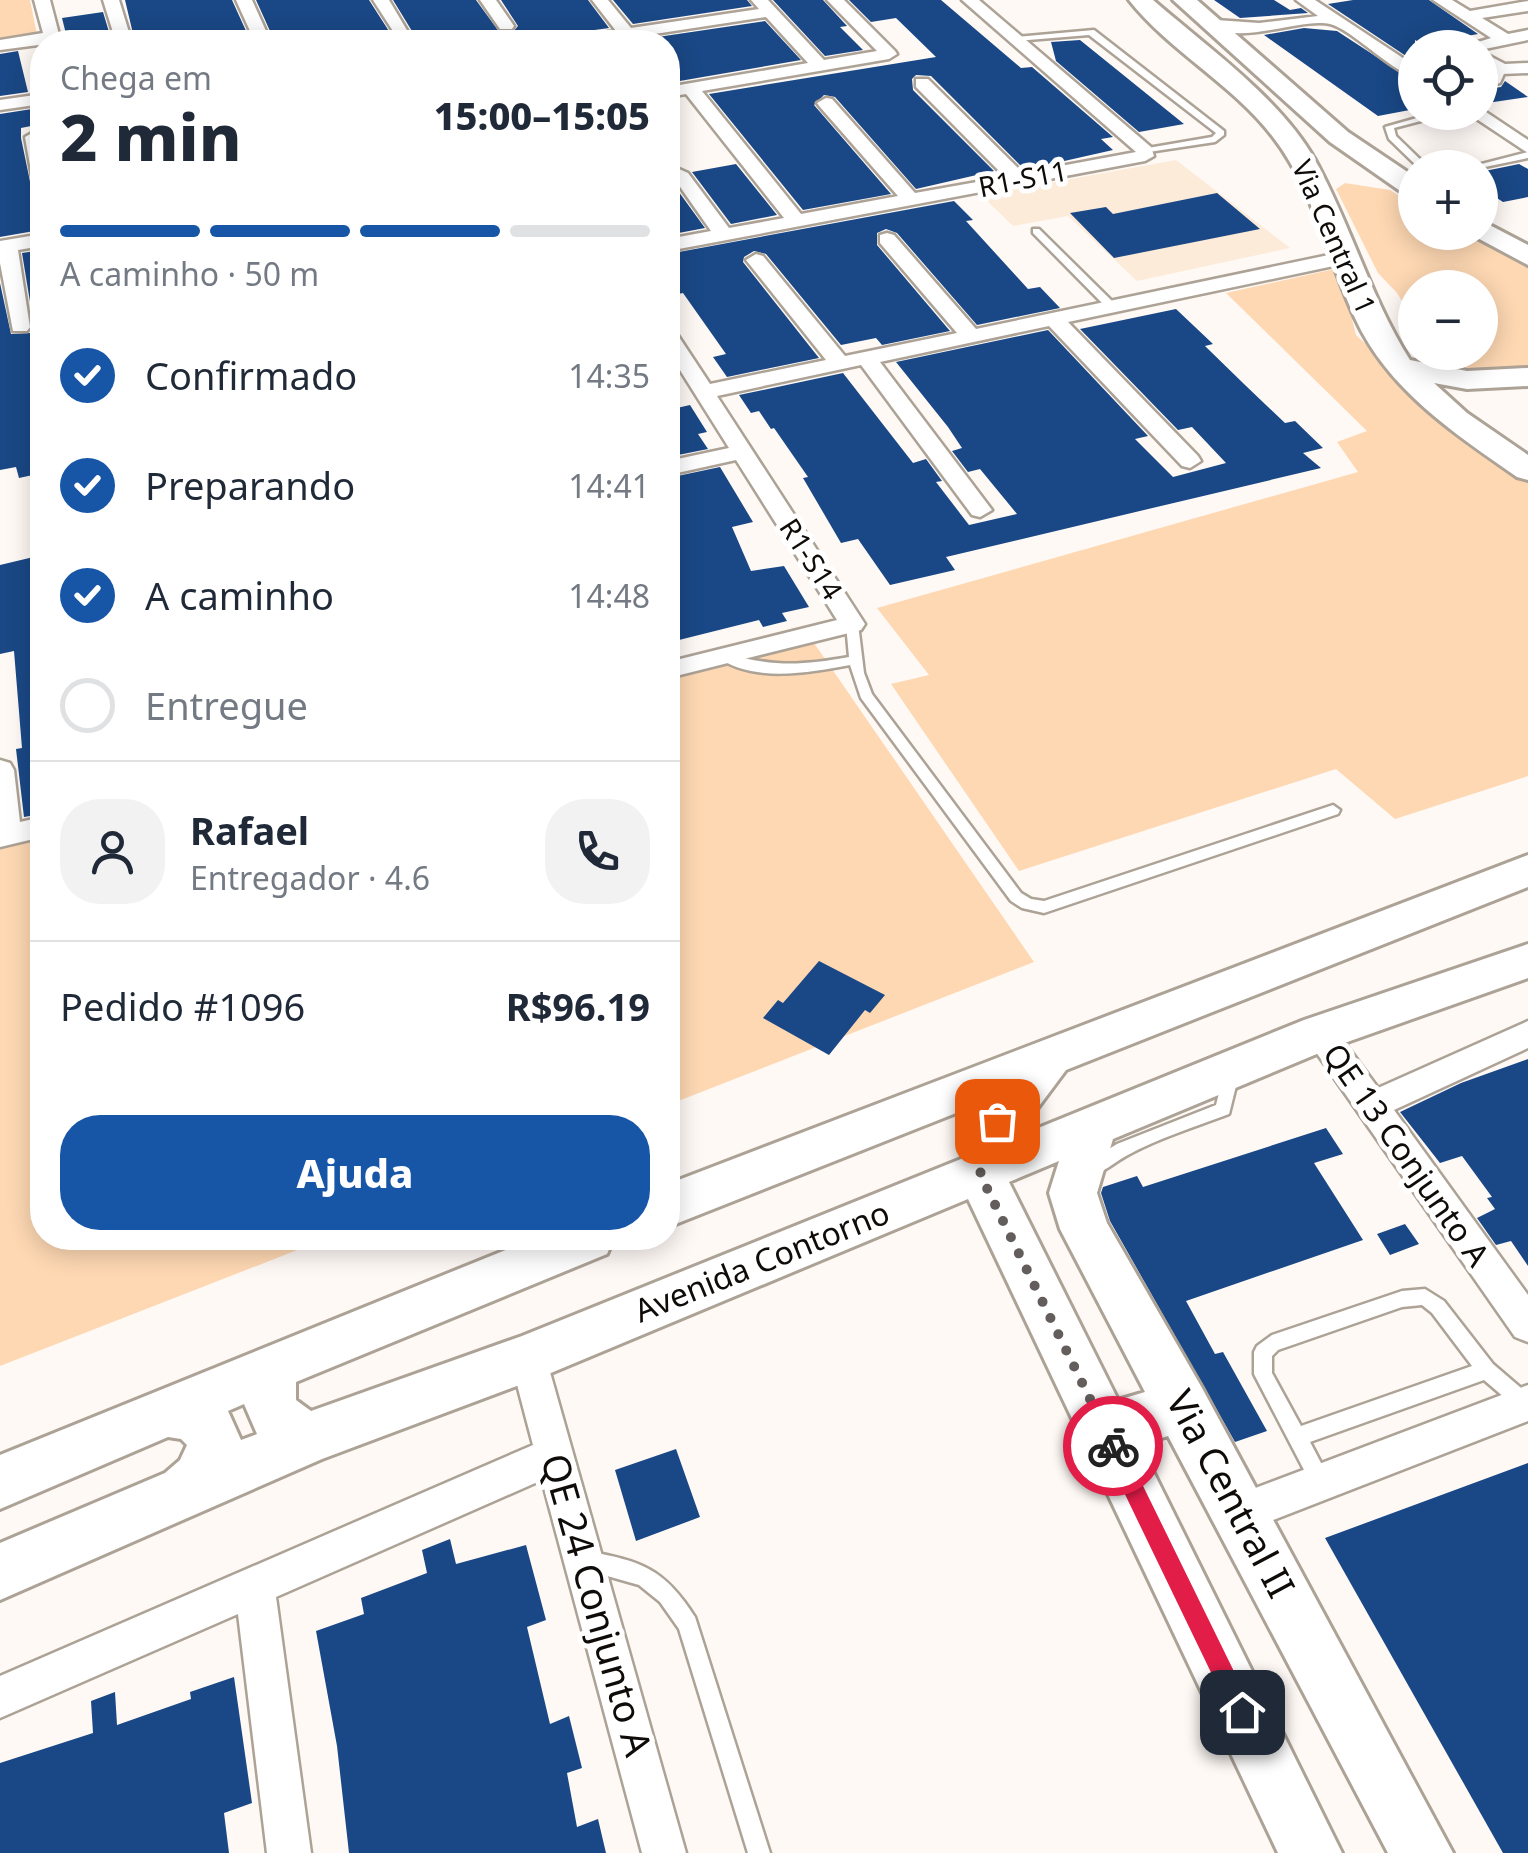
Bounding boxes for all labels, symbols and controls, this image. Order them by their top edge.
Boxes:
map controls [1398,30,1498,370]
button: locate [1398,30,1498,130]
text: Chega em [60,56,212,99]
text: 15:00–15:05 [434,89,650,141]
text: 2 min [60,92,242,180]
button: + [1398,150,1498,250]
street label: R1-S11 [975,151,1071,205]
street label: Via Central 1 [1284,153,1386,320]
text: A caminho · 50 m [60,252,319,295]
button: − [1398,270,1498,370]
icon: check [60,348,115,403]
text: Confirmado [145,349,357,401]
text: 14:35 [568,354,650,397]
icon: check [60,458,115,513]
text: Preparando [145,459,355,511]
text: 14:41 [568,464,650,507]
street label: R1-S14 [771,510,852,606]
icon: check [60,568,115,623]
text: A caminho [145,569,334,621]
text: 14:48 [568,574,650,617]
text: Entregue [145,679,308,731]
button: person [60,799,165,904]
button: phone [545,799,650,904]
text: Rafael [190,804,309,856]
text: Entregador · 4.6 [190,856,430,899]
text: Pedido #1096 [60,980,305,1032]
text: R$96.19 [506,980,650,1032]
street label: QE 13 Conjunto A [1314,1034,1501,1275]
pin [955,1079,1040,1164]
icon: bag [970,1094,1025,1149]
button: Ajuda [60,1115,650,1230]
street label: Avenida Contorno [628,1190,895,1331]
street label: Via Central II [1155,1380,1308,1606]
courier [1063,1396,1163,1496]
icon: bike [1086,1419,1141,1474]
street label: QE 24 Conjunto A [530,1447,666,1762]
pin [1200,1670,1285,1755]
icon: home [1215,1685,1270,1740]

